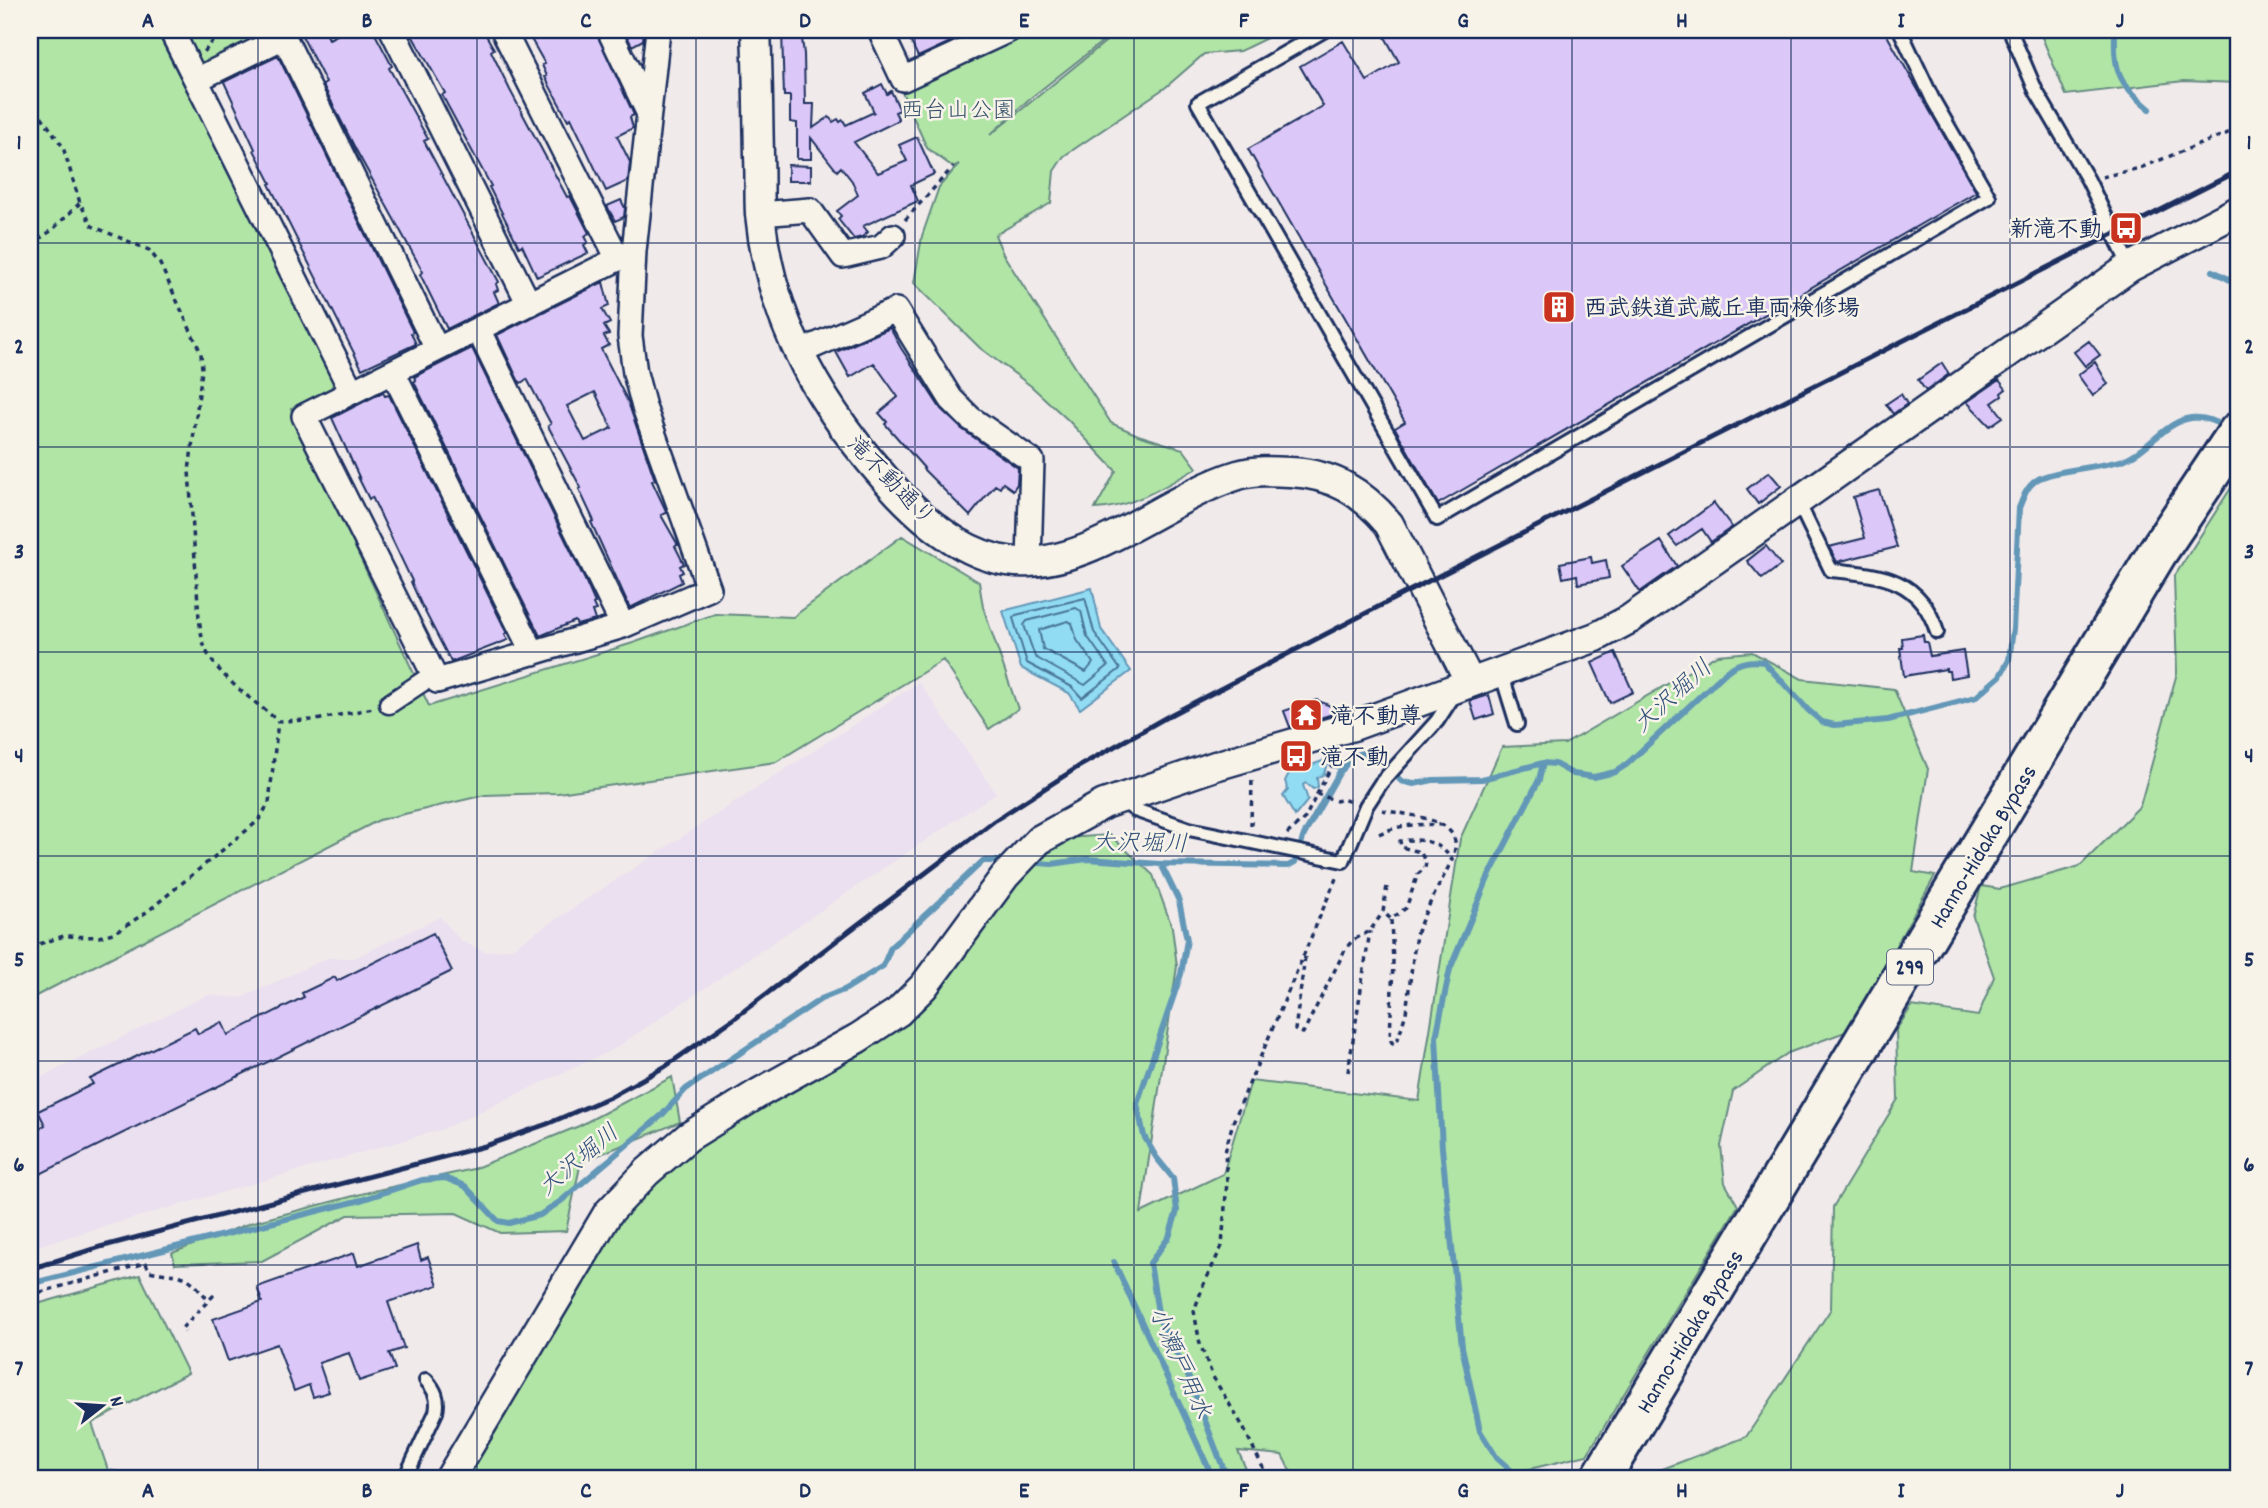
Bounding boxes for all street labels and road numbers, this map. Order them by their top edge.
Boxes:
street label: 滝不動通り [838,430,941,535]
street label: Hanno-Hidaka Bypass [1923,760,2047,936]
road number: 299 [1887,950,1933,984]
street label: Hanno-Hidaka Bypass [1630,1245,1754,1421]

